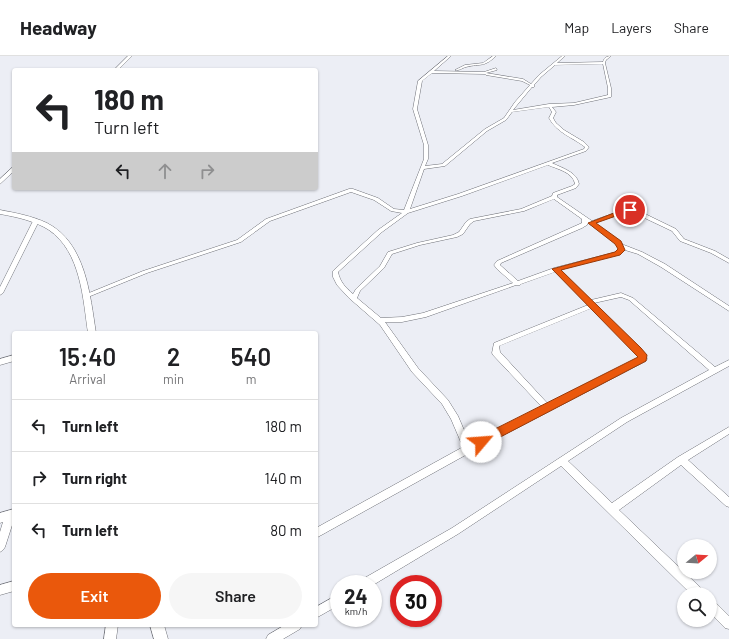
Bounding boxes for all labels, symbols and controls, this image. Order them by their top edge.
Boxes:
text: Headway [20,16,97,39]
text: Map [564,19,589,36]
text: Layers [611,19,652,36]
text: Share [674,19,709,36]
text: 180 m [94,82,164,116]
icon: left [28,84,80,136]
text: Turn left [94,116,160,138]
icon: left [112,160,134,182]
icon: ahead [154,160,176,182]
icon: right [196,160,218,182]
pin [613,193,647,227]
icon: arrive [619,199,641,221]
text: 15:40 [59,342,116,371]
text: 2 [167,342,180,371]
text: 540 [231,342,271,371]
text: Arrival [69,371,106,387]
text: min [163,371,184,387]
text: m [246,371,256,387]
icon: left [28,415,50,437]
text: Turn left [62,417,118,435]
text: 180 m [265,417,302,435]
position arrow [460,421,502,463]
icon: right [28,467,50,489]
text: Turn right [62,469,127,487]
text: 140 m [265,469,302,487]
icon: left [28,519,50,541]
text: Turn left [62,521,118,539]
text: 80 m [270,521,302,539]
north arrow [677,539,717,579]
map controls [677,539,717,627]
button: Exit [28,573,161,619]
button: Share [169,573,302,619]
speed limit sign: 30 [390,575,442,627]
text: 24 [344,584,368,608]
button: search [677,587,717,627]
text: km/h [345,605,367,617]

